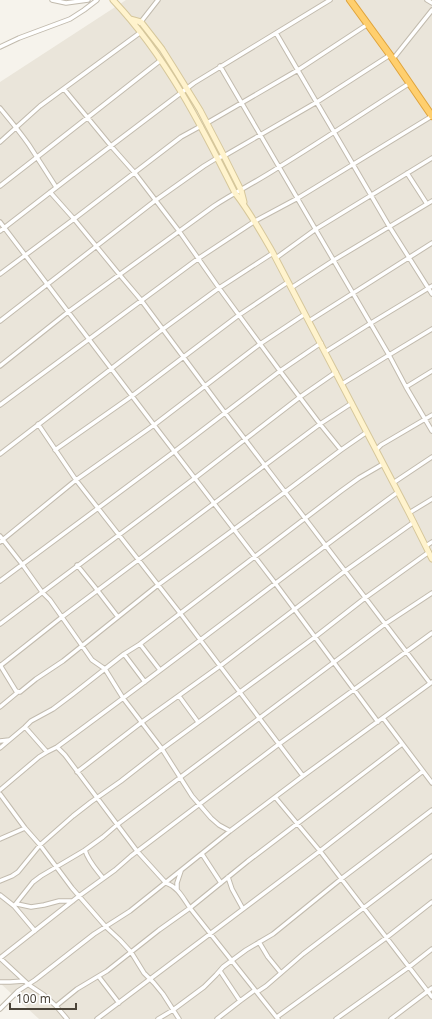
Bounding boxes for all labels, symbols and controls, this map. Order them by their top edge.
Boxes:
scale bar [10,985,76,1011]
text: 100 m [16,990,51,1007]

